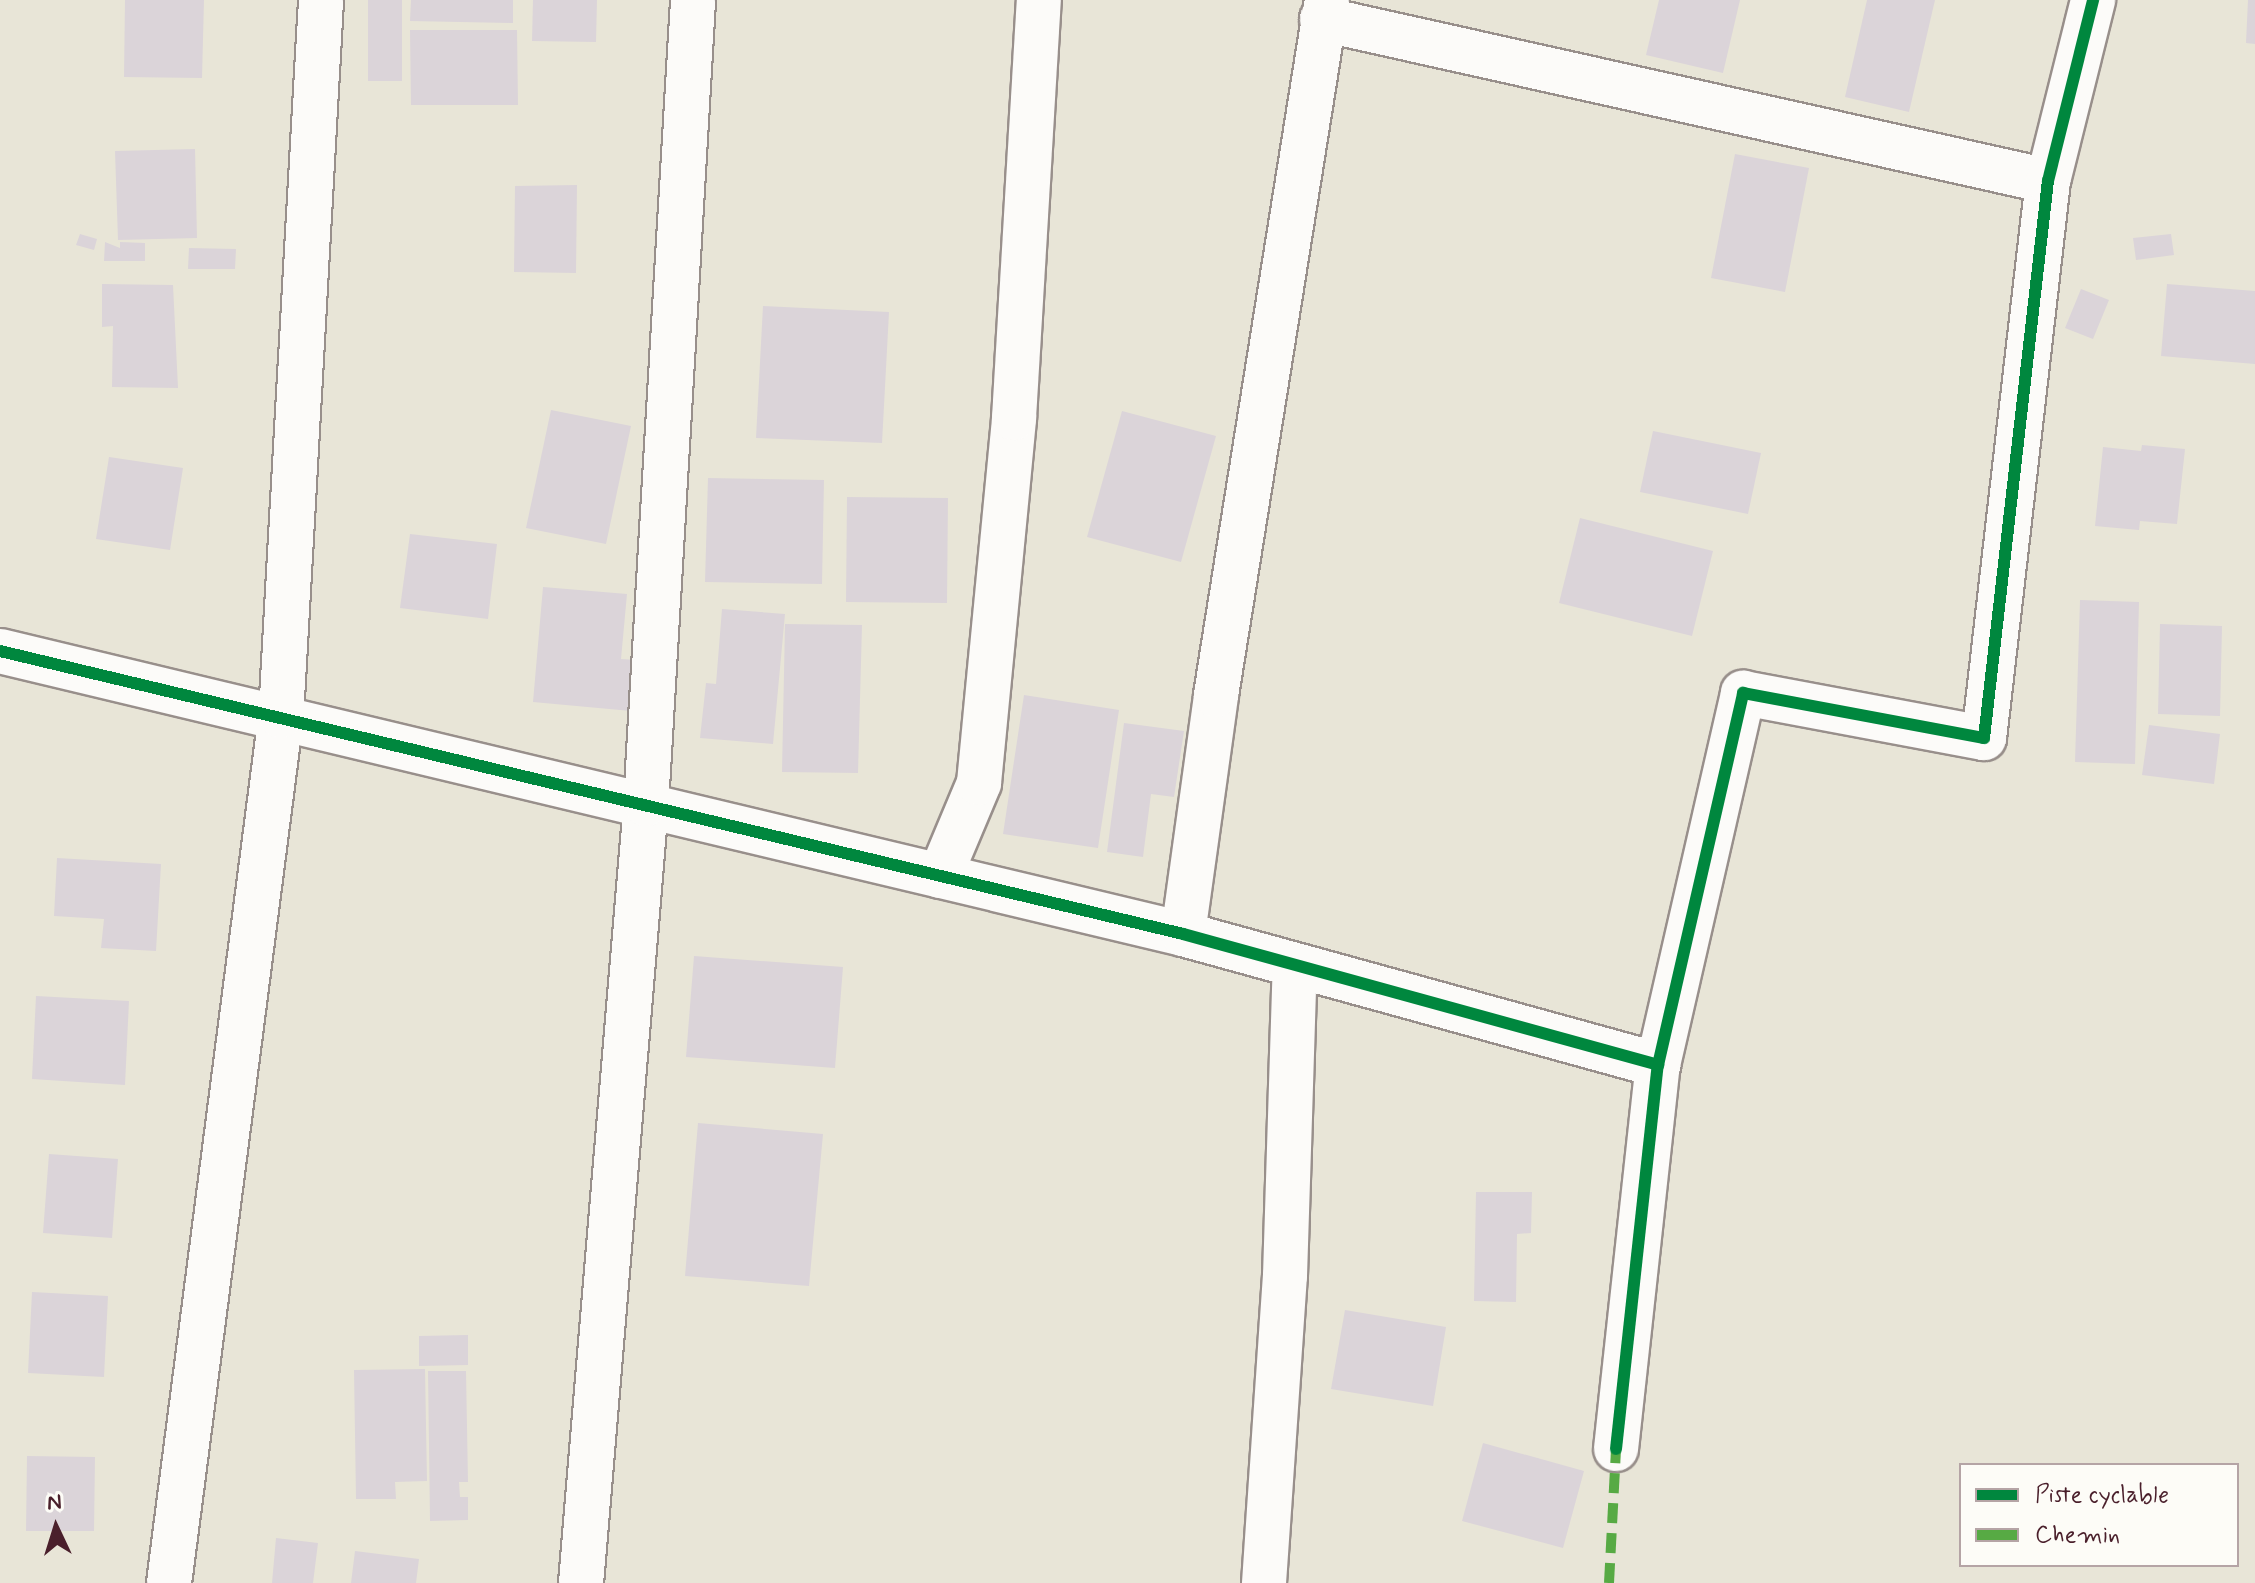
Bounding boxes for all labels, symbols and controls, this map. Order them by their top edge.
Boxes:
legend [1959,1463,2239,1567]
text: Piste cyclable [2035,1480,2169,1511]
north arrow [16,1487,96,1567]
text: N [46,1489,63,1518]
text: Chemin [2035,1520,2120,1551]

